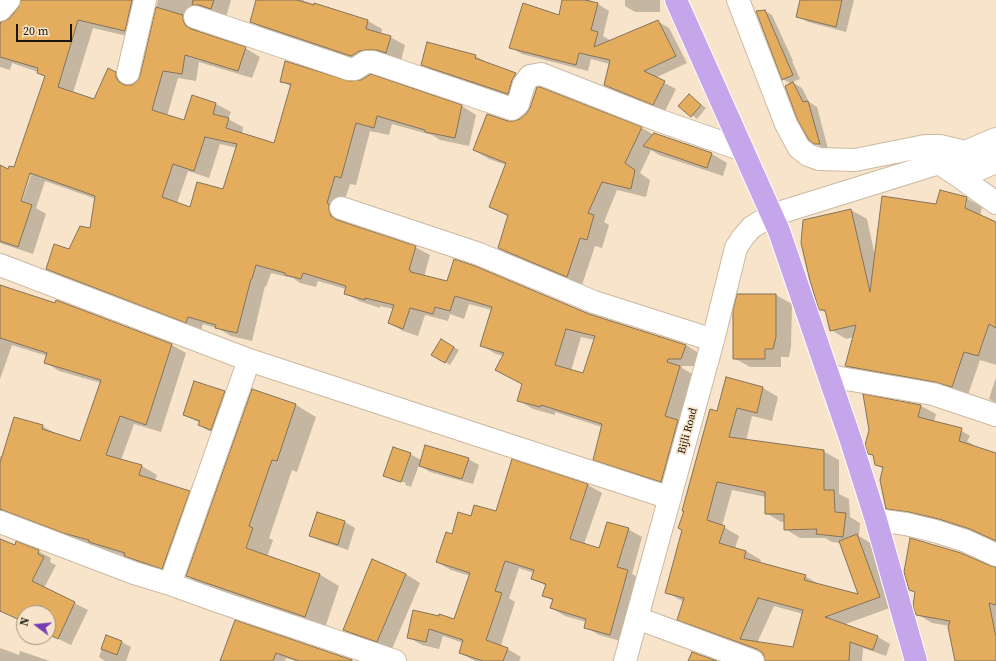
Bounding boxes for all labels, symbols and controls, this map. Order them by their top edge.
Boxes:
scale bar [18,16,74,42]
text: 20 m [23,23,49,39]
street label: Bijli Road [676,406,700,456]
north arrow [16,605,56,645]
text: N [17,616,33,628]

